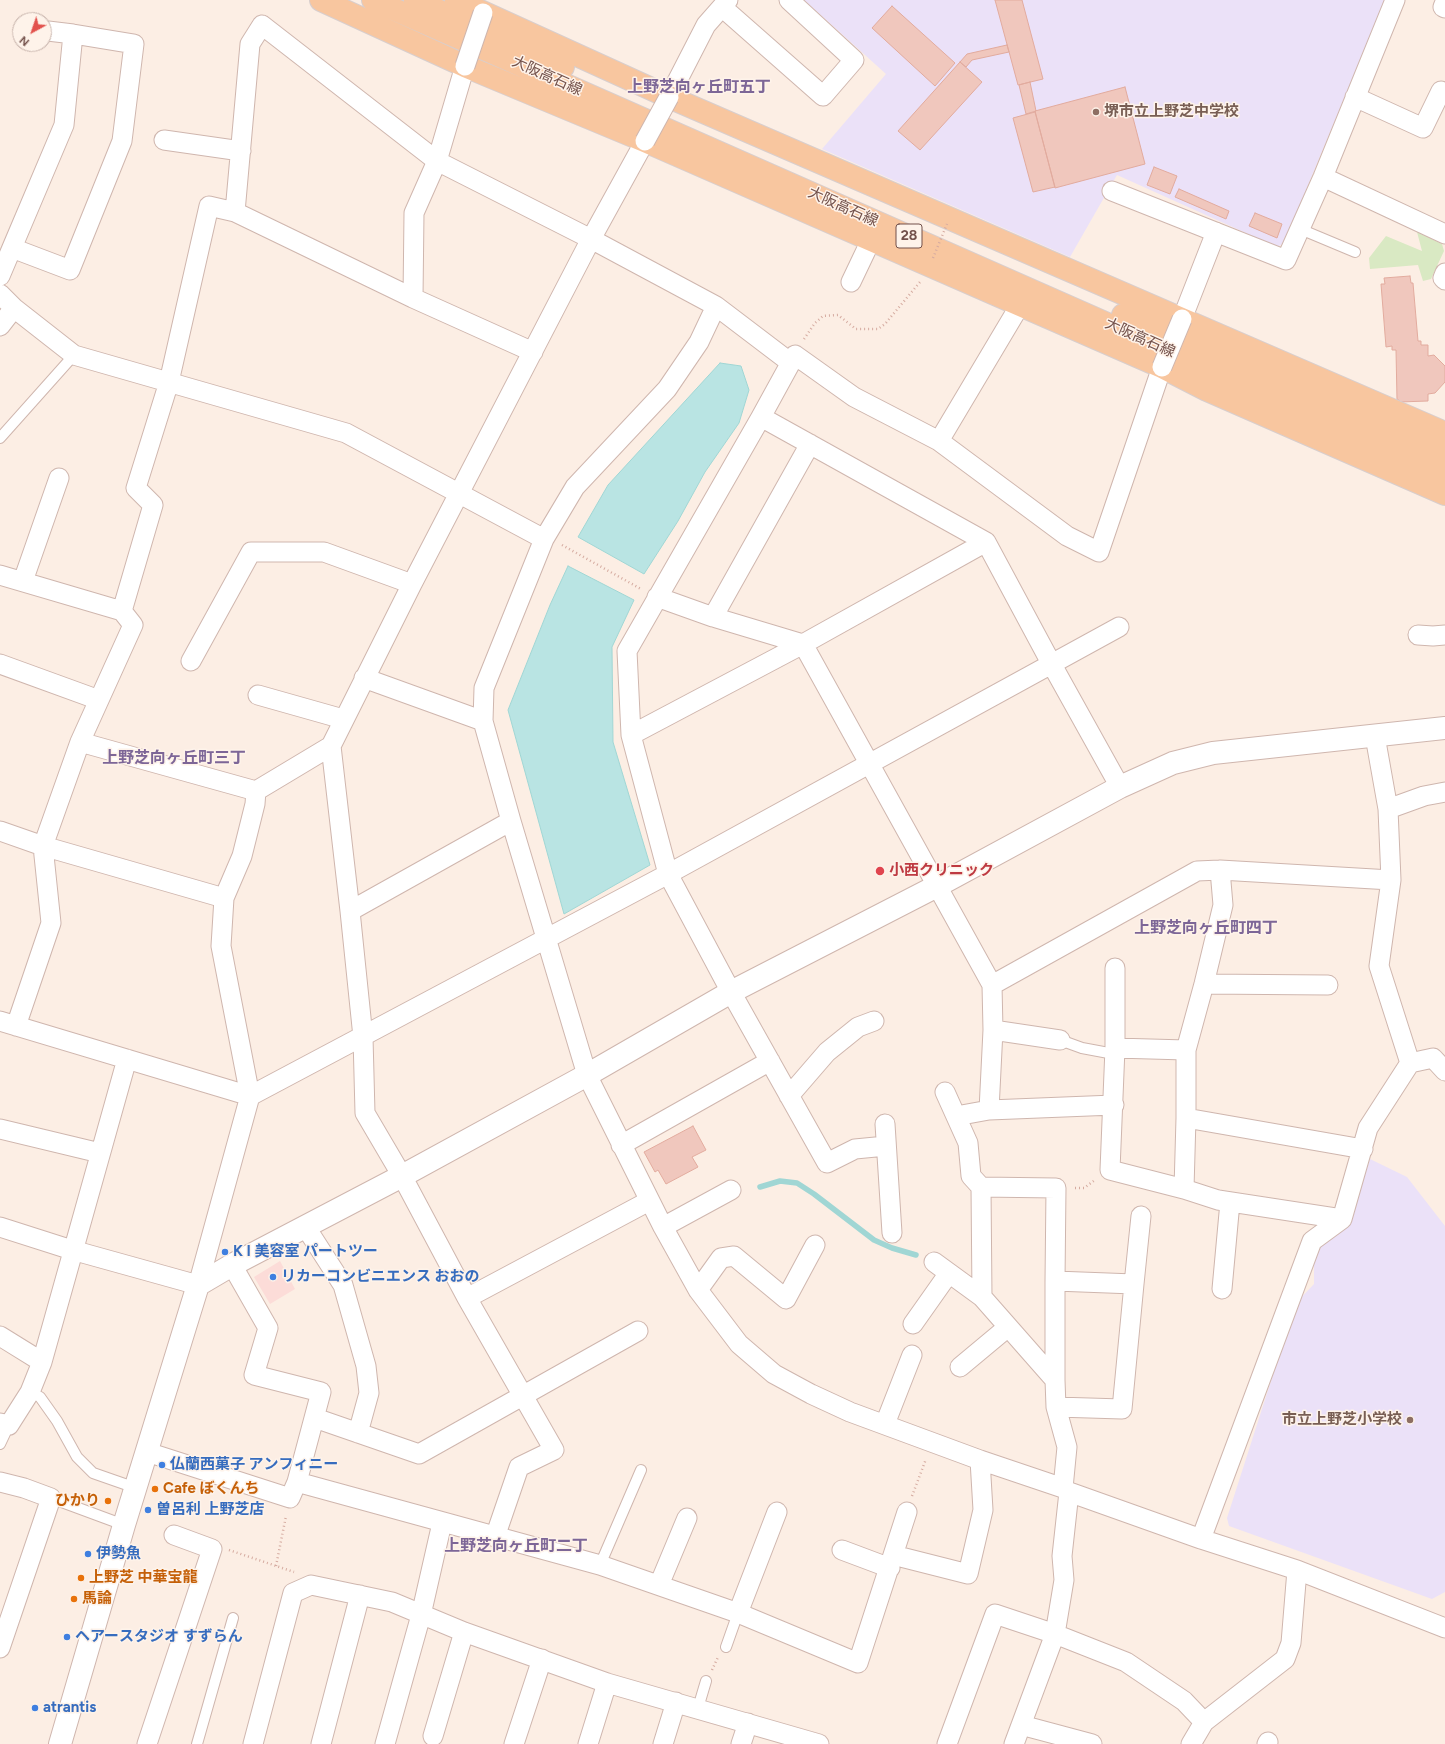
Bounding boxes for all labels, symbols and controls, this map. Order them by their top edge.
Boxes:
north arrow [12,12,52,52]
text: N [17,33,32,49]
street label: 大阪高石線 [509,53,585,99]
district label: 上野芝向ヶ丘町五丁 [627,77,771,97]
place label: 堺市立上野芝中学校 [1104,103,1239,121]
marker: 堺市立上野芝中学校 [1091,107,1101,117]
street label: 大阪高石線 [805,184,881,230]
road number: 28 [896,224,922,248]
street label: 大阪高石線 [1102,315,1178,361]
district label: 上野芝向ヶ丘町三丁 [102,748,246,768]
place label: 小西クリニック [889,862,994,880]
marker: 小西クリニック [874,865,886,877]
district label: 上野芝向ヶ丘町四丁 [1134,918,1278,938]
place label: K I 美容室 パートツー [233,1243,378,1261]
marker: K I 美容室 パートツー [220,1247,230,1257]
place label: リカーコンビニエンス おおの [281,1268,480,1286]
marker: リカーコンビニエンス おおの [268,1272,278,1282]
place label: 市立上野芝小学校 [1282,1411,1402,1429]
marker: 市立上野芝小学校 [1405,1415,1415,1425]
place label: 仏蘭西菓子 アンフィニー [170,1456,339,1474]
marker: 仏蘭西菓子 アンフィニー [157,1460,167,1470]
place label: Cafe ぼくんち [163,1480,259,1498]
marker: Cafe ぼくんち [150,1484,160,1494]
place label: ひかり [55,1492,100,1510]
marker: ひかり [103,1496,113,1506]
place label: 曽呂利 上野芝店 [156,1501,265,1519]
marker: 曽呂利 上野芝店 [143,1505,153,1515]
district label: 上野芝向ヶ丘町二丁 [444,1536,588,1556]
place label: 伊勢魚 [96,1545,141,1563]
marker: 伊勢魚 [83,1549,93,1559]
place label: 上野芝 中華宝龍 [89,1569,198,1587]
marker: 上野芝 中華宝龍 [76,1573,86,1583]
place label: 馬論 [82,1590,112,1608]
marker: 馬論 [69,1594,79,1604]
place label: ヘアースタジオ すずらん [75,1628,243,1646]
marker: ヘアースタジオ すずらん [62,1632,72,1642]
place label: atrantis [43,1699,96,1717]
marker: atrantis [30,1703,40,1713]

